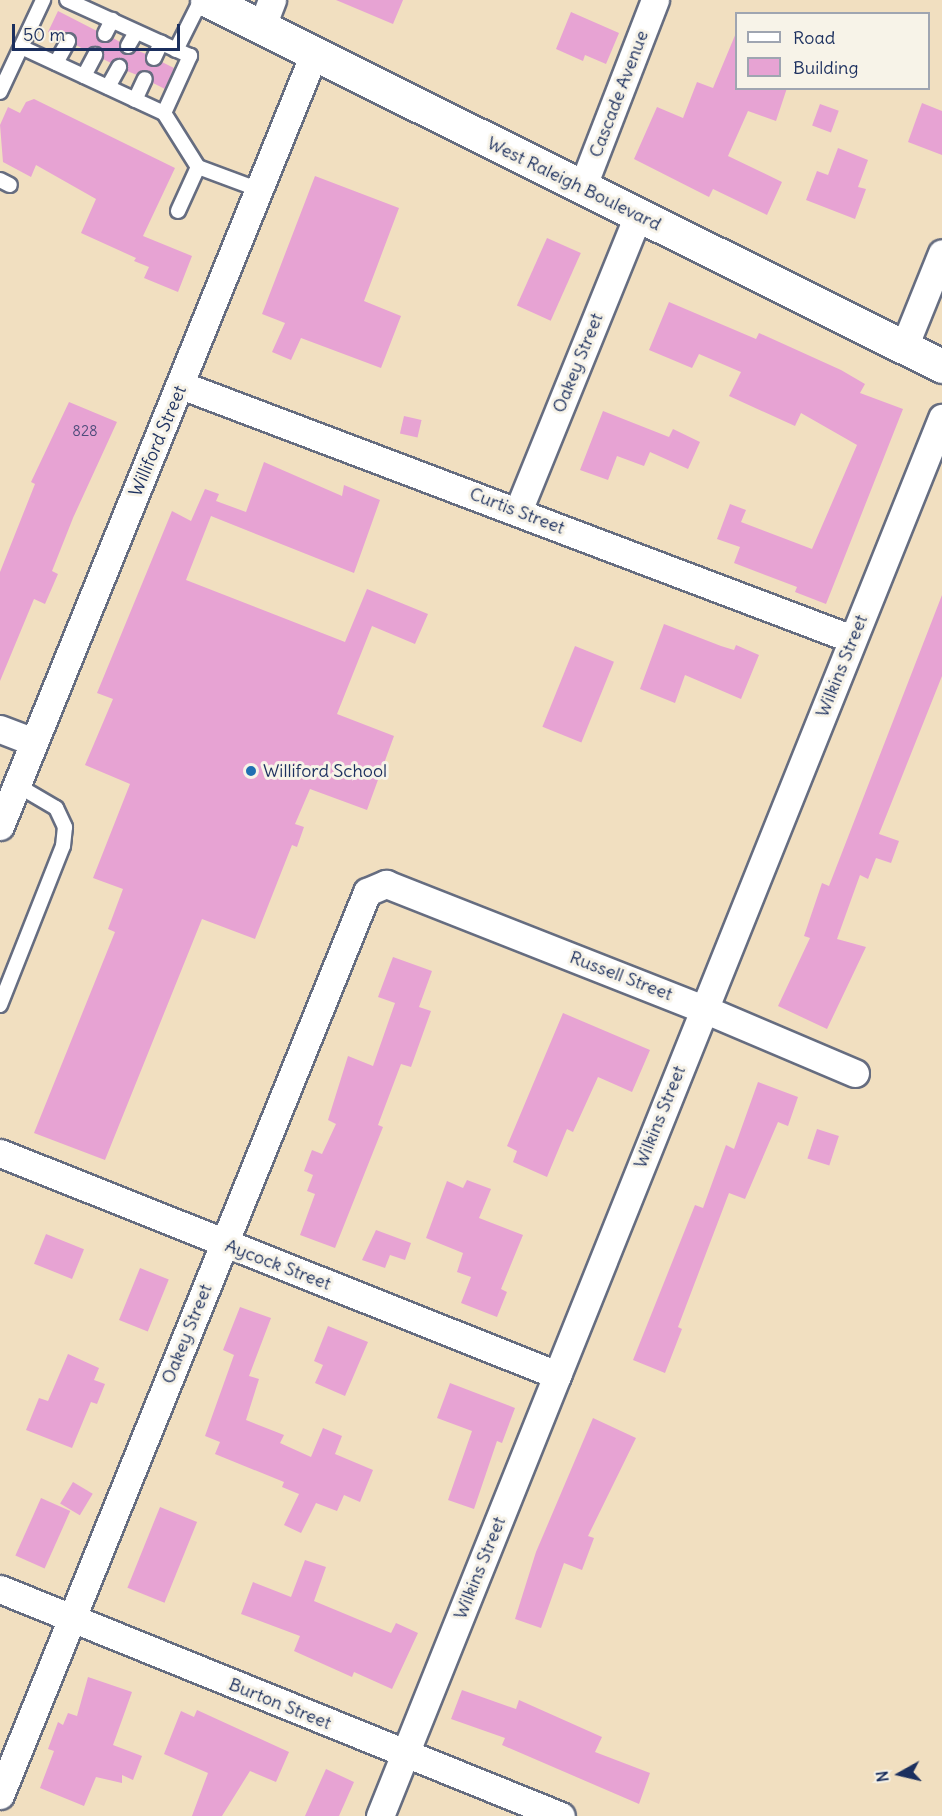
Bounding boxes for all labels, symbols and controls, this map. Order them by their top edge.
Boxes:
scale bar [15,12,183,50]
legend [735,12,930,90]
text: 50 m [23,23,65,46]
text: Road [793,26,835,49]
street label: Cascade Avenue [585,27,653,161]
text: Building [793,56,858,79]
street label: West Raleigh Boulevard [483,132,665,236]
street label: Oakey Street [548,310,608,416]
street label: Williford Street [125,382,191,500]
house number: 828 [72,422,98,440]
street label: Curtis Street [466,483,568,539]
street label: Wilkins Street [812,612,872,720]
place label: Williford School [263,760,387,782]
marker: Williford School [244,764,258,778]
street label: Russell Street [567,947,675,1005]
street label: Wilkins Street [630,1063,690,1171]
street label: Aycock Street [222,1235,334,1295]
street label: Oakey Street [157,1281,217,1387]
street label: Wilkins Street [450,1514,510,1622]
street label: Burton Street [226,1674,334,1734]
north arrow [870,1744,930,1804]
text: N [872,1770,893,1783]

